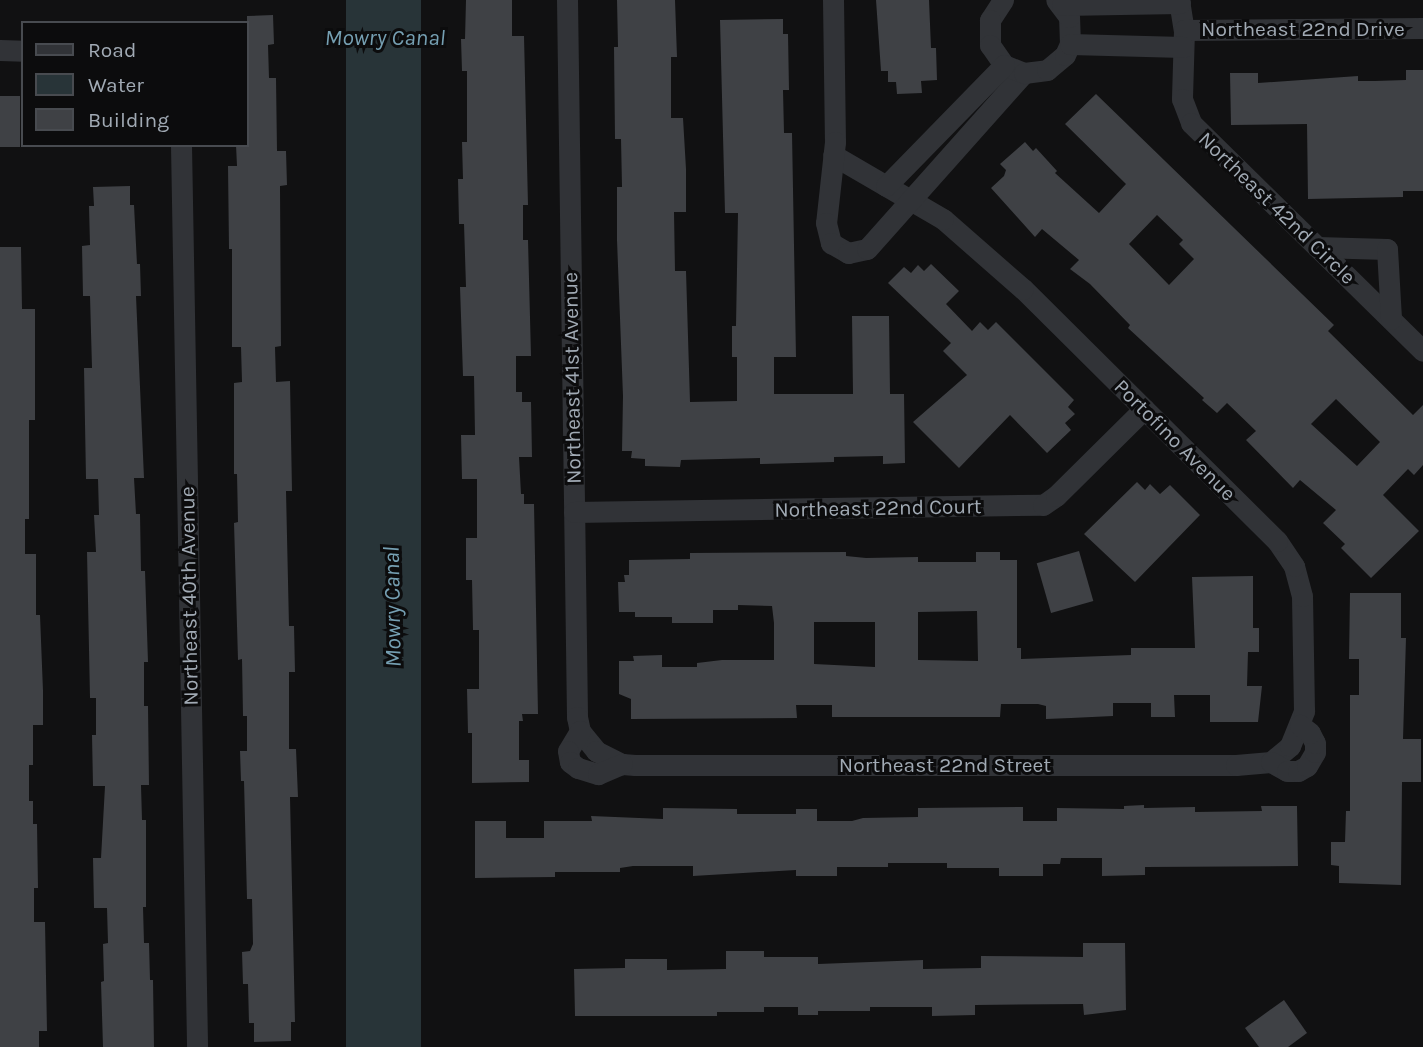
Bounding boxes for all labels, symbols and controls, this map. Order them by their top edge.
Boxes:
street label: Northeast 22nd Drive [1201,16,1405,42]
legend [21,21,248,147]
water label: Mowry Canal [325,24,445,52]
text: Road [88,38,136,62]
text: Water [88,73,144,97]
text: Building [88,108,169,132]
street label: Northeast 42nd Circle [1193,127,1361,289]
street label: Northeast 41st Avenue [558,272,586,484]
street label: Portofino Avenue [1109,374,1241,506]
street label: Northeast 40th Avenue [174,486,204,706]
street label: Northeast 22nd Court [774,494,982,522]
water label: Mowry Canal [378,546,408,668]
street label: Northeast 22nd Street [839,752,1051,778]

